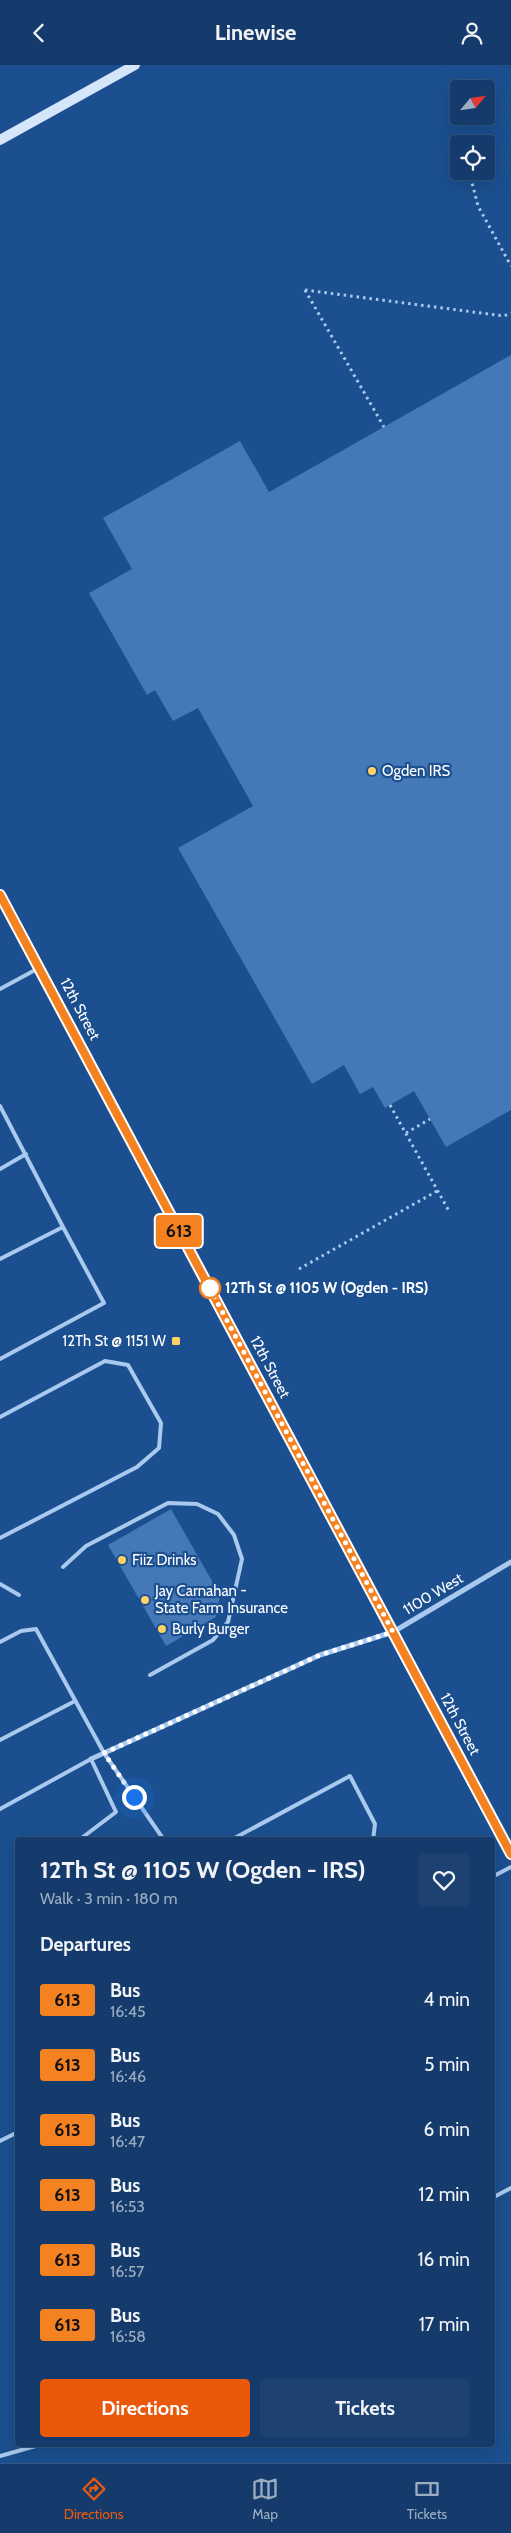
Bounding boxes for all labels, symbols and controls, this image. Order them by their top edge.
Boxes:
icon: back [25,19,53,47]
text: Linewise [215,19,296,46]
icon: person [458,19,486,47]
north arrow [450,80,495,125]
map controls [450,80,495,180]
button: locate [450,135,495,180]
place label: Ogden IRS [382,762,451,780]
marker: Ogden IRS [366,765,378,777]
street label: 12th Street [56,975,104,1043]
line badge: 613 [150,1215,208,1247]
text: 613 [166,1220,192,1242]
marker: 12Th St @ 1105 W (Ogden - IRS) [199,1277,221,1299]
place label: 12Th St @ 1105 W (Ogden - IRS) [225,1279,429,1297]
place label: 12Th St @ 1151 W [62,1332,167,1350]
street label: 12th Street [246,1333,294,1401]
marker: 12Th St @ 1151 W [170,1335,182,1347]
place label: Fiiz Drinks [132,1551,197,1569]
marker: Fiiz Drinks [116,1554,128,1566]
street label: 1100 West [400,1569,466,1619]
place label: Jay Carnahan - State Farm Insurance [154,1582,288,1617]
marker: Jay Carnahan - State Farm Insurance [139,1594,151,1606]
place label: Burly Burger [172,1620,249,1638]
marker: Burly Burger [156,1623,168,1635]
street label: 12th Street [436,1690,484,1758]
your location [122,1785,147,1810]
button: heart [418,1854,470,1906]
text: 12Th St @ 1105 W (Ogden - IRS) [40,1855,366,1884]
text: Walk · 3 min · 180 m [40,1889,177,1908]
text: Departures [40,1933,131,1956]
text: Bus [110,1979,140,2002]
text: 4 min [423,1988,470,2011]
text: 613 [54,1989,81,2011]
text: 16:45 [110,2002,146,2021]
text: Bus [110,2044,140,2067]
text: 5 min [424,2053,470,2076]
text: 613 [54,2054,81,2076]
text: 16:46 [110,2067,146,2086]
text: Bus [110,2109,140,2132]
text: 6 min [424,2118,470,2141]
text: 613 [54,2119,81,2141]
text: 16:47 [110,2132,145,2151]
text: Bus [110,2174,140,2197]
text: 12 min [418,2183,470,2206]
text: 613 [54,2184,81,2206]
text: 16:53 [110,2197,145,2216]
text: Bus [110,2239,140,2262]
text: 16 min [417,2248,470,2271]
text: 613 [54,2249,81,2271]
text: 16:57 [110,2262,144,2281]
text: Bus [110,2304,140,2327]
text: 17 min [419,2313,470,2336]
text: 613 [54,2314,81,2336]
text: 16:58 [110,2327,146,2346]
button: Directions [40,2379,250,2437]
button: Tickets [260,2379,470,2437]
tab: Directions [64,2475,124,2523]
tab: Map [251,2475,279,2523]
tab: Tickets [407,2475,447,2523]

